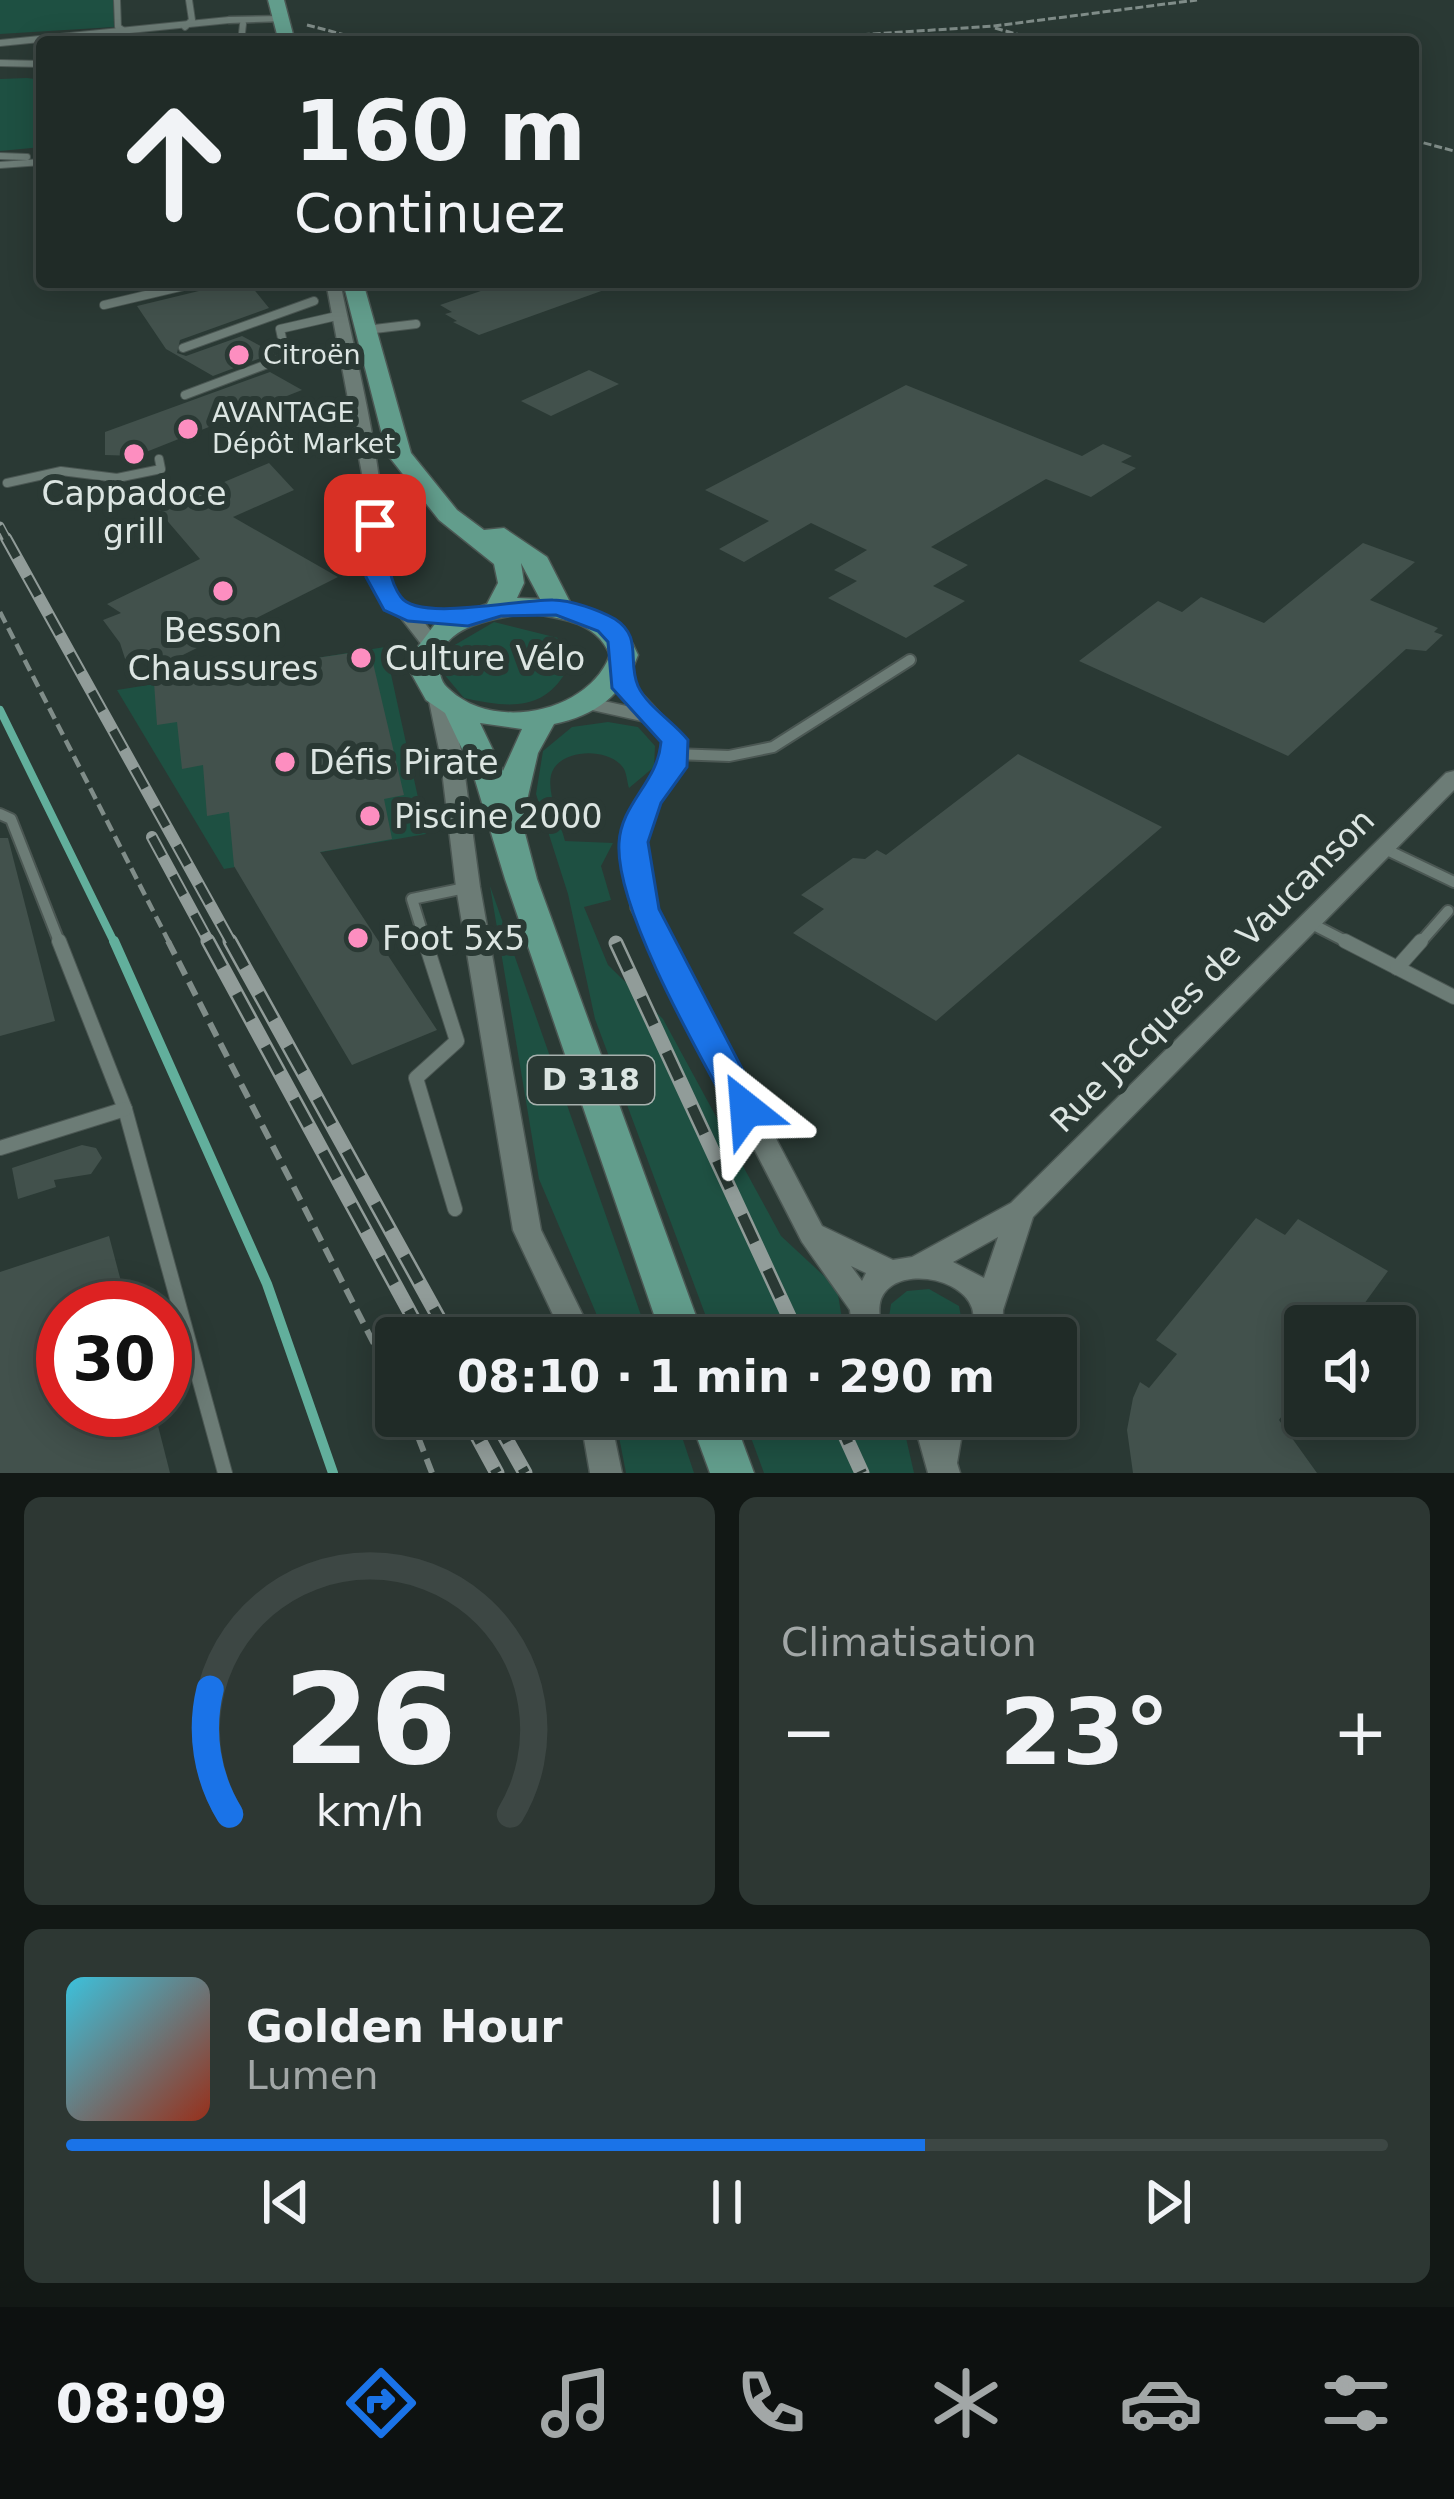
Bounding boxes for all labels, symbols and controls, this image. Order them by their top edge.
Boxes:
text: 160 m [294,82,586,180]
icon: ahead [96,84,252,240]
text: Continuez [294,182,565,245]
place label: Citroën [263,339,361,370]
marker: Citroën [226,342,252,368]
place label: AVANTAGE Dépôt Market [212,397,395,459]
marker: AVANTAGE Dépôt Market [175,416,201,442]
marker: Cappadoce grill [121,441,147,467]
place label: Cappadoce grill [42,474,226,551]
pin [324,474,426,576]
icon: arrive [342,492,408,558]
marker: Besson Chaussures [210,578,236,604]
place label: Besson Chaussures [128,611,318,688]
place label: Culture Vélo [385,639,585,678]
marker: Culture Vélo [348,645,374,671]
place label: Défis Pirate [309,743,499,782]
marker: Défis Pirate [272,749,298,775]
place label: Piscine 2000 [394,797,603,836]
street label: Rue Jacques de Vaucanson [1042,800,1382,1140]
marker: Piscine 2000 [357,803,383,829]
place label: Foot 5x5 [382,919,525,958]
marker: Foot 5x5 [345,925,371,951]
position arrow [683,1046,809,1172]
road number: D 318 [528,1056,654,1104]
speed limit sign: 30 [36,1281,192,1437]
map controls [1284,1305,1416,1437]
button: sound [1284,1305,1416,1437]
text: 08:10 · 1 min · 290 m [457,1350,995,1403]
text: Climatisation [781,1620,1037,1665]
text: 26 [283,1647,456,1792]
text: 23° [999,1680,1170,1785]
text: − [781,1694,836,1771]
text: + [1333,1694,1388,1771]
text: km/h [315,1786,424,1836]
text: Golden Hour [246,2000,563,2053]
text: Lumen [246,2053,378,2098]
icon: previous [253,2169,319,2235]
icon: pause [694,2169,760,2235]
icon: next [1135,2169,1201,2235]
icon: directions [339,2361,423,2445]
icon: music [534,2361,618,2445]
icon: phone [729,2361,813,2445]
icon: climate [924,2361,1008,2445]
icon: car [1119,2361,1203,2445]
icon: filters [1314,2361,1398,2445]
text: 08:09 [56,2372,227,2435]

